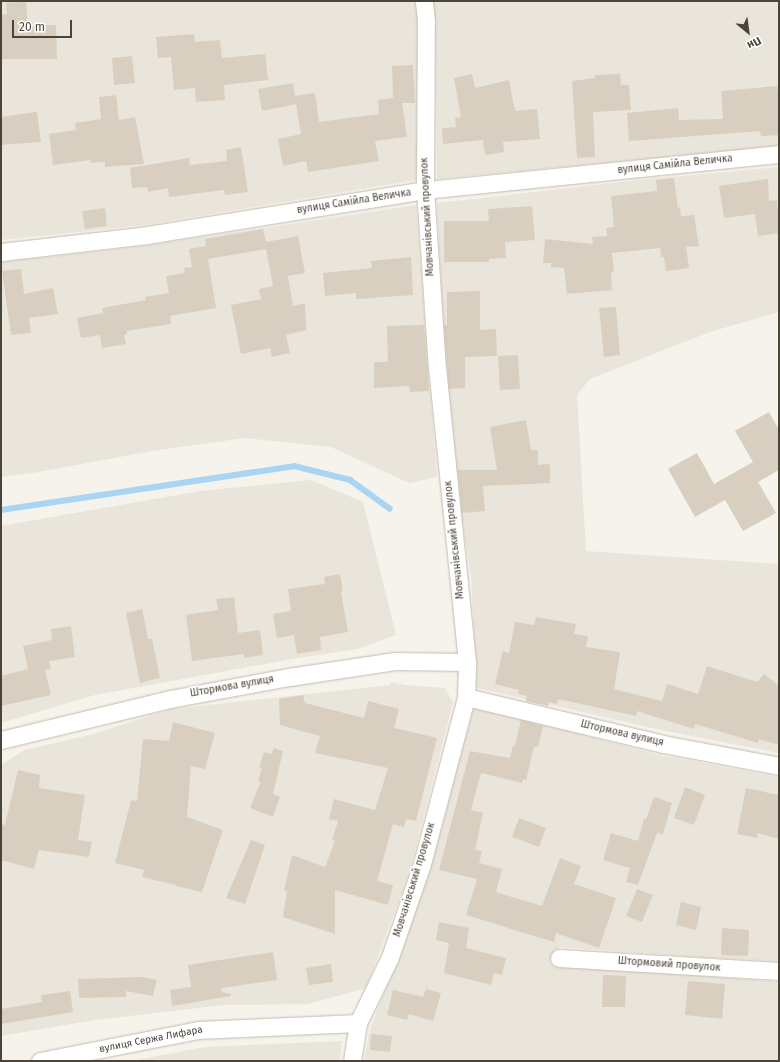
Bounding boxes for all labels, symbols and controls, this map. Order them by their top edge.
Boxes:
scale bar [14,12,74,38]
north arrow [728,12,768,52]
text: 20 m [19,20,45,34]
text: Пн [745,34,763,52]
street label: вулиця Самійла Величка [617,153,733,177]
street label: Мовчанівський провулок [419,157,437,277]
street label: вулиця Самійла Величка [296,187,412,217]
street label: Мовчанівський провулок [443,480,467,600]
street label: Штормова вулиця [189,674,275,700]
street label: Штормова вулиця [579,719,665,749]
street label: Мовчанівський провулок [392,821,438,939]
street label: Штормовий провулок [617,955,721,975]
street label: вулиця Сержа Лифара [98,1024,204,1056]

